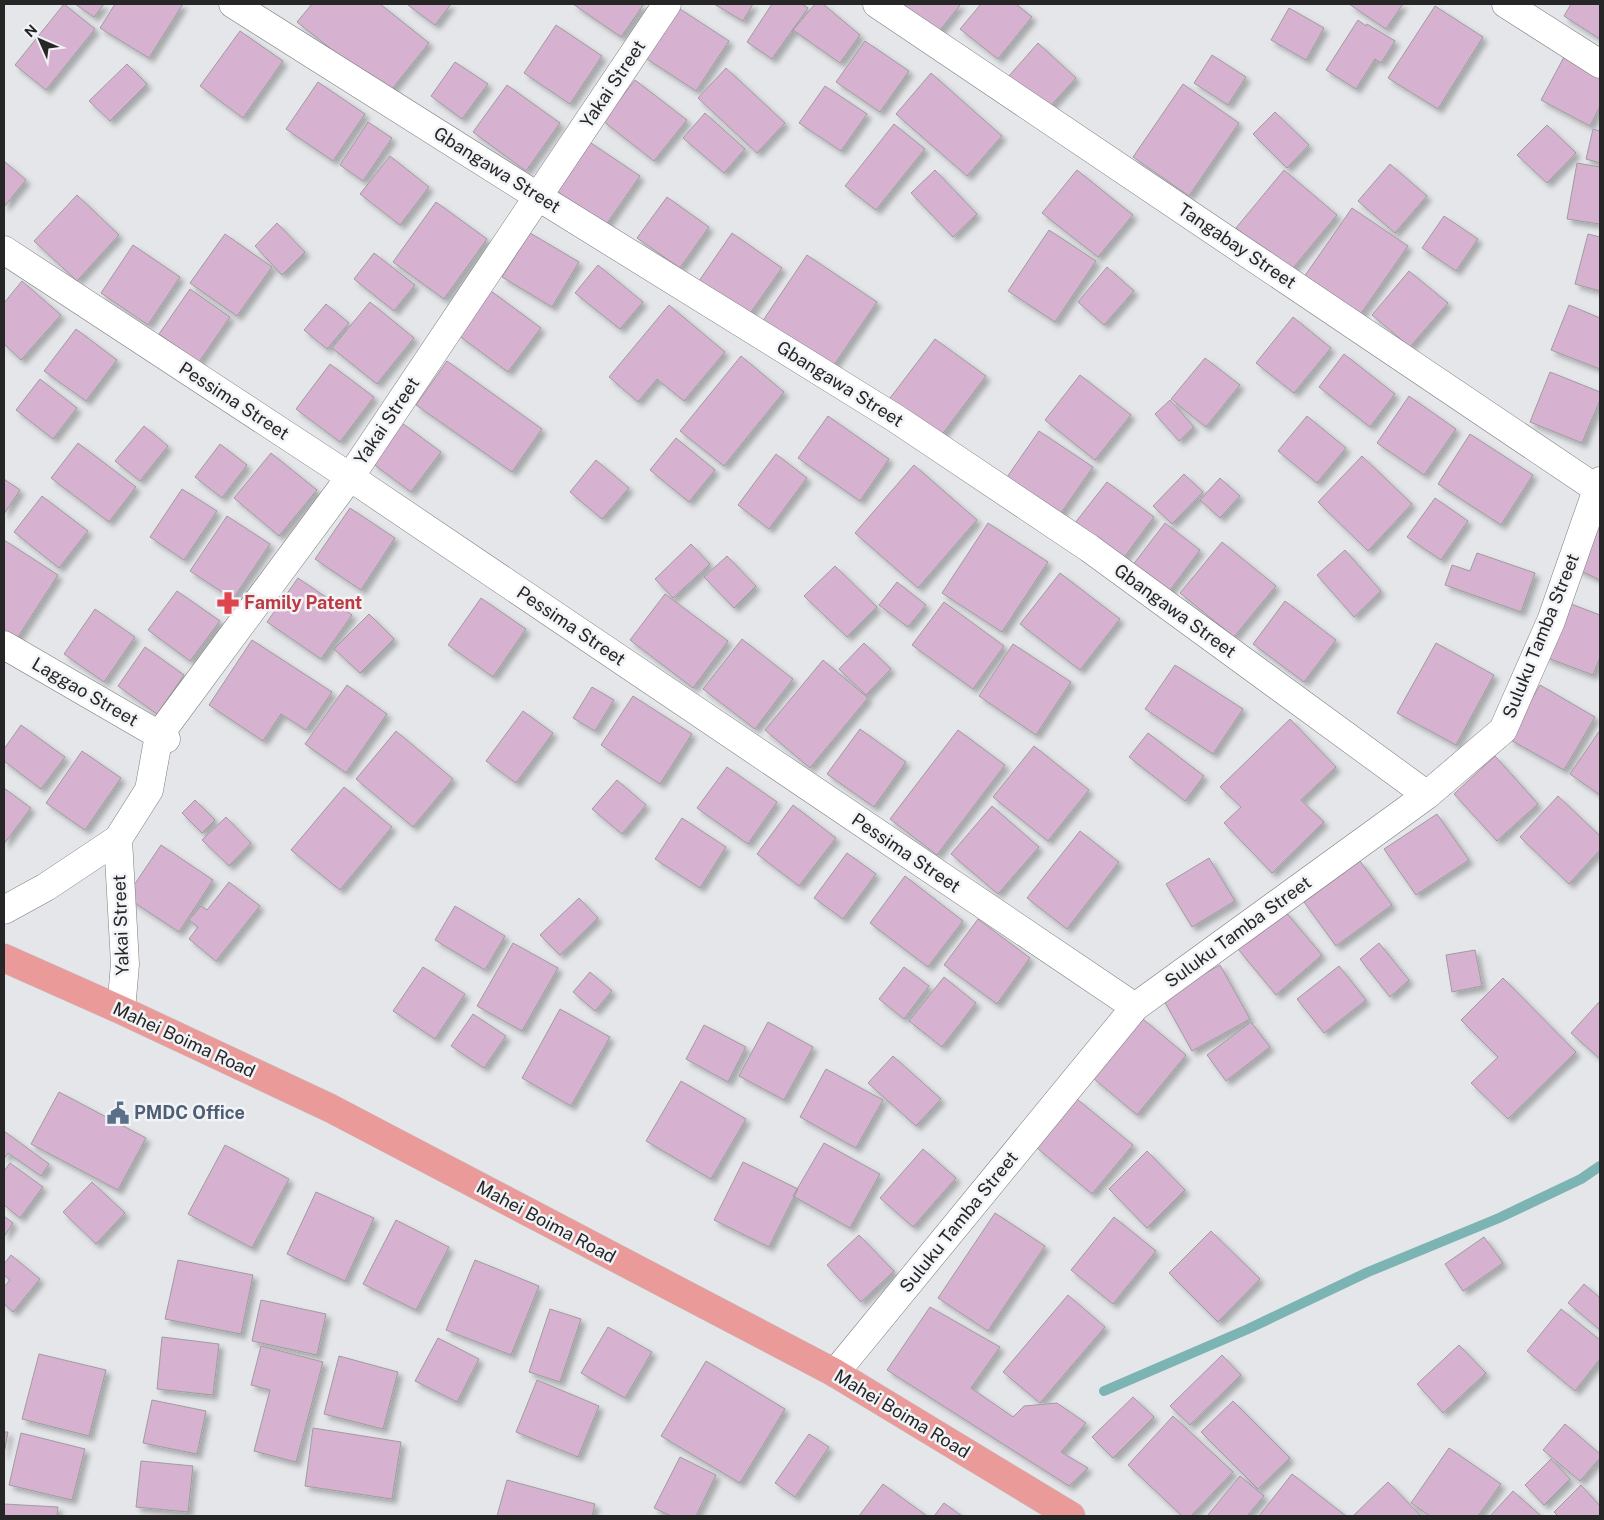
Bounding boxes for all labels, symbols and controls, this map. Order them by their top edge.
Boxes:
north arrow [15,15,65,65]
text: N [21,21,40,40]
street label: Yakai Street [576,36,650,131]
street label: Gbangawa Street [430,122,565,217]
street label: Tangabay Street [1174,198,1300,293]
street label: Gbangawa Street [773,336,908,431]
street label: Pessima Street [175,357,293,444]
street label: Yakai Street [350,373,424,468]
street label: Suluku Tamba Street [1498,550,1583,721]
street label: Gbangawa Street [1110,559,1240,662]
street label: Pessima Street [513,581,630,670]
pharmacy icon: Family Patent [215,590,241,616]
place label: Family Patent [244,592,362,613]
street label: Laggao Street [28,653,142,730]
street label: Pessima Street [848,808,965,897]
street label: Suluku Tamba Street [1160,871,1315,992]
street label: Yakai Street [108,874,133,976]
street label: Mahei Boima Road [110,997,259,1082]
public building icon: PMDC Office [105,1100,131,1126]
place label: PMDC Office [134,1102,245,1123]
street label: Suluku Tamba Street [895,1147,1022,1297]
street label: Mahei Boima Road [473,1176,619,1267]
street label: Mahei Boima Road [831,1365,974,1462]

